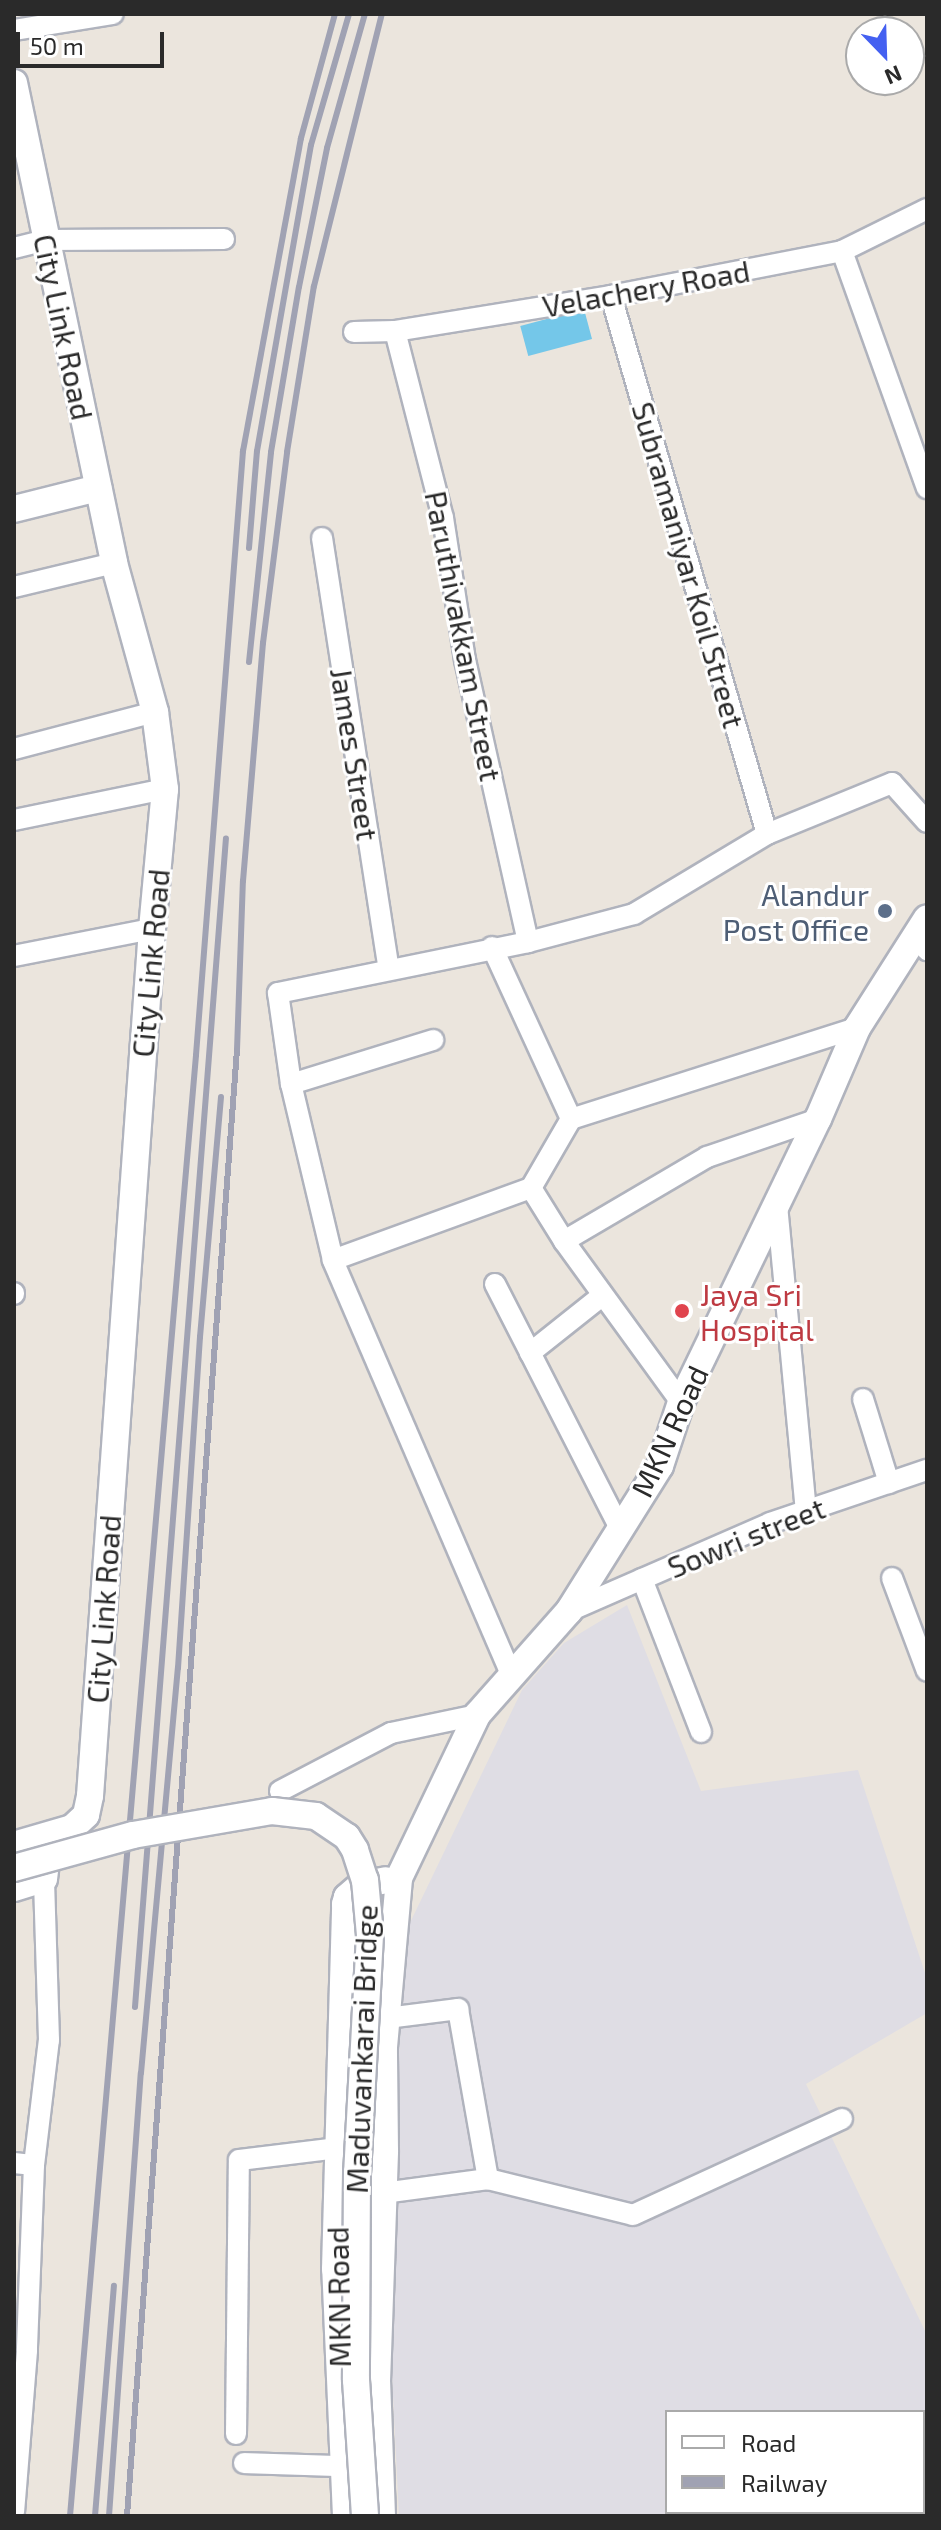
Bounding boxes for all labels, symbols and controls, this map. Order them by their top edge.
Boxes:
scale bar [20,16,168,66]
north arrow [845,16,925,96]
text: 50 m [30,31,84,60]
text: N [881,61,906,91]
street label: City Link Road [27,230,101,424]
street label: Velachery Road [539,252,753,324]
street label: Subramaniyar Koil Street [625,397,753,733]
street label: Paruthivakkam Street [418,488,510,784]
street label: James Street [324,665,386,843]
street label: City Link Road [124,867,176,1059]
place label: Alandur Post Office [723,876,869,946]
marker: Alandur Post Office [876,902,894,920]
place label: Jaya Sri Hospital [700,1276,814,1346]
marker: Jaya Sri Hospital [671,1300,693,1322]
street label: MKN Road [623,1360,715,1502]
street label: Sowri street [662,1489,830,1585]
street label: City Link Road [78,1513,128,1705]
street label: Maduvankarai Bridge [338,1904,384,2194]
street label: MKN Road [319,2226,357,2368]
legend [665,2410,925,2514]
text: Road [741,2428,796,2457]
text: Railway [741,2468,827,2497]

